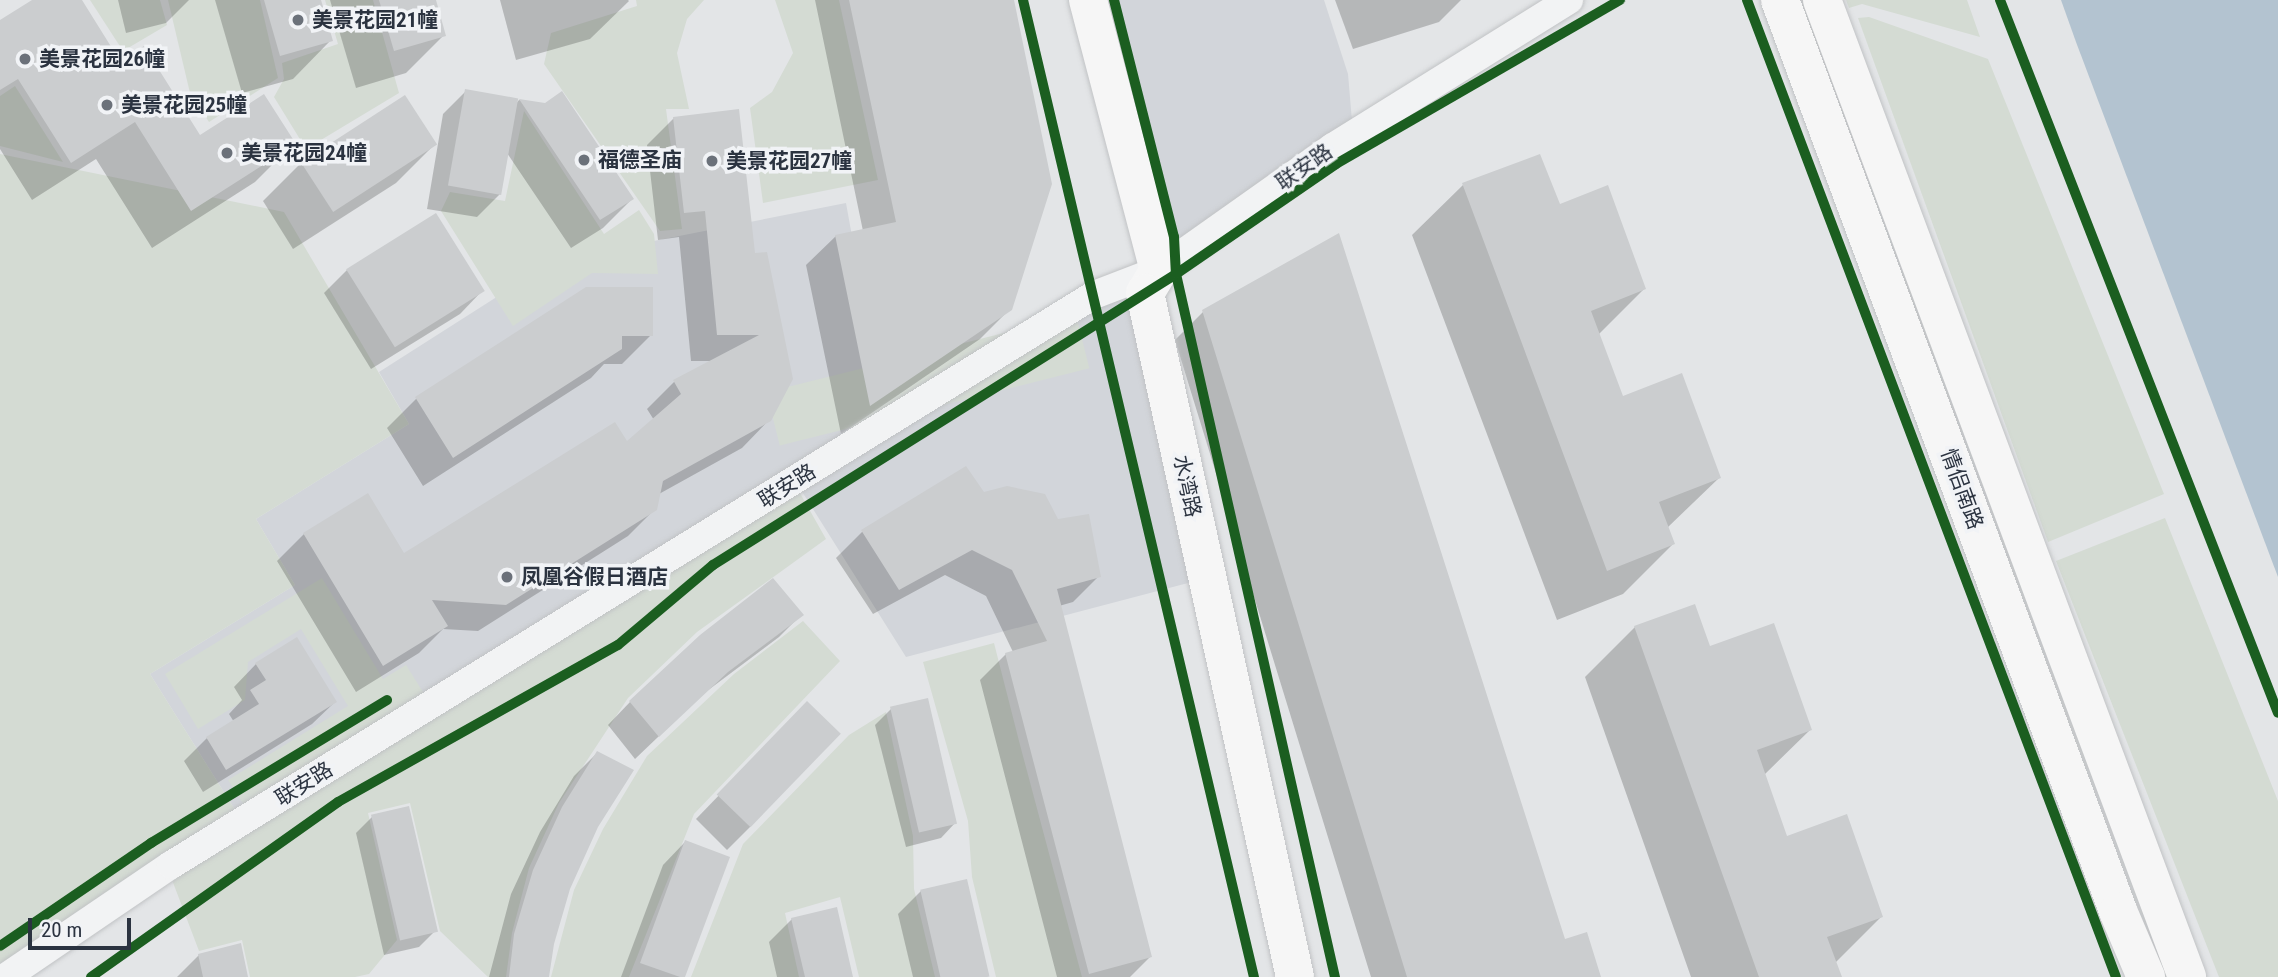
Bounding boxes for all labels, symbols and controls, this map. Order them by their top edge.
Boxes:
place label: 美景花园21幢 [312,7,438,33]
marker: 美景花园21幢 [290,12,306,28]
place label: 美景花园26幢 [39,46,165,72]
marker: 美景花园26幢 [17,51,33,67]
place label: 美景花园25幢 [121,92,247,118]
marker: 美景花园25幢 [99,97,115,113]
street label: 联安路 [1271,139,1337,195]
place label: 美景花园24幢 [241,140,367,166]
marker: 美景花园24幢 [219,145,235,161]
place label: 福德圣庙 [598,147,682,173]
place label: 美景花园27幢 [726,148,852,174]
marker: 福德圣庙 [576,152,592,168]
marker: 美景花园27幢 [704,153,720,169]
street label: 情侣南路 [1936,445,1988,533]
street label: 水湾路 [1168,453,1206,519]
street label: 联安路 [754,459,820,513]
place label: 凤凰谷假日酒店 [521,564,668,590]
marker: 凤凰谷假日酒店 [499,569,515,585]
street label: 联安路 [271,757,337,811]
scale bar [32,904,135,948]
text: 20 m [41,918,82,942]

